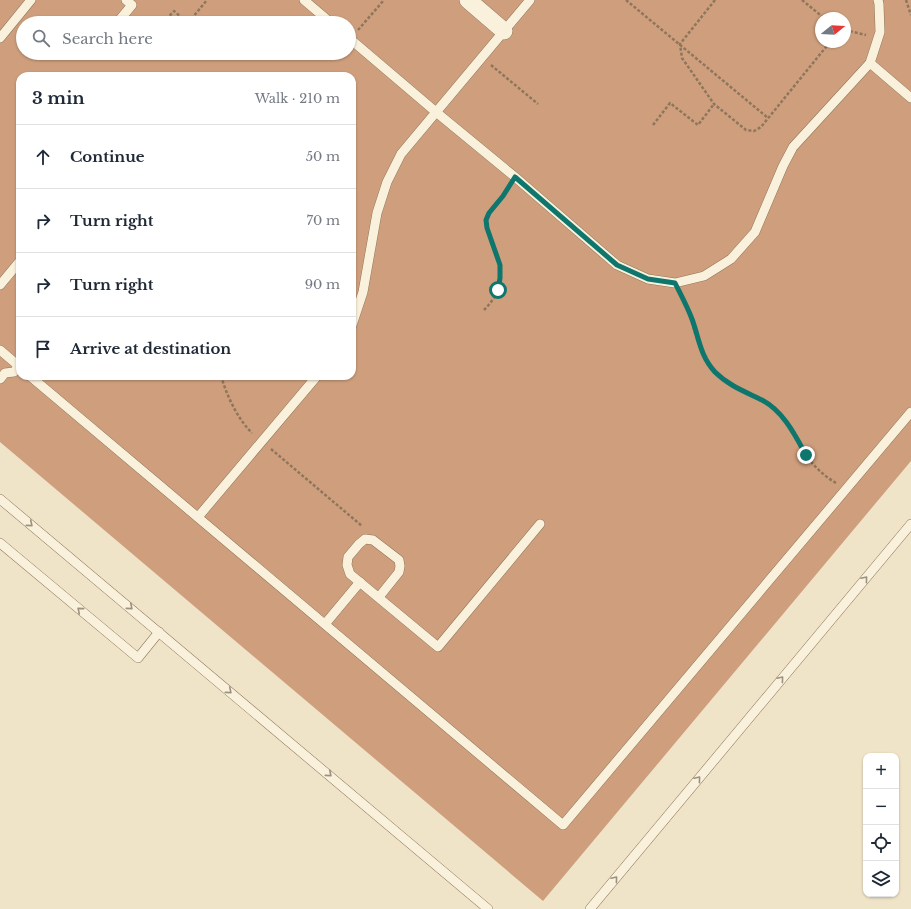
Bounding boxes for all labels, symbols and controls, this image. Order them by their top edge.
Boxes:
north arrow [815,12,851,48]
search box [16,16,356,60]
icon: search [30,27,52,49]
text: Search here [62,29,153,48]
text: 3 min [32,88,85,109]
text: Walk · 210 m [255,90,340,107]
icon: ahead [32,146,54,168]
text: Continue [70,147,145,166]
text: 50 m [306,148,340,165]
icon: right [32,210,54,232]
text: Turn right [70,211,153,230]
text: 70 m [307,212,340,229]
icon: right [32,274,54,296]
text: Turn right [70,275,153,294]
text: 90 m [305,276,340,293]
route start [489,281,507,299]
icon: arrive [32,338,54,360]
text: Arrive at destination [70,339,231,358]
route end [797,446,815,464]
one-way arrow [25,519,33,526]
one-way arrow [860,577,867,584]
one-way arrow [125,603,132,610]
one-way arrow [78,607,85,614]
one-way arrow [777,677,784,684]
one-way arrow [224,686,232,693]
map controls [863,753,899,897]
button: + [863,753,899,789]
one-way arrow [324,770,331,777]
one-way arrow [694,776,701,784]
button: − [863,789,899,825]
button: locate [863,825,899,861]
button: layers [863,861,899,897]
one-way arrow [611,876,618,884]

